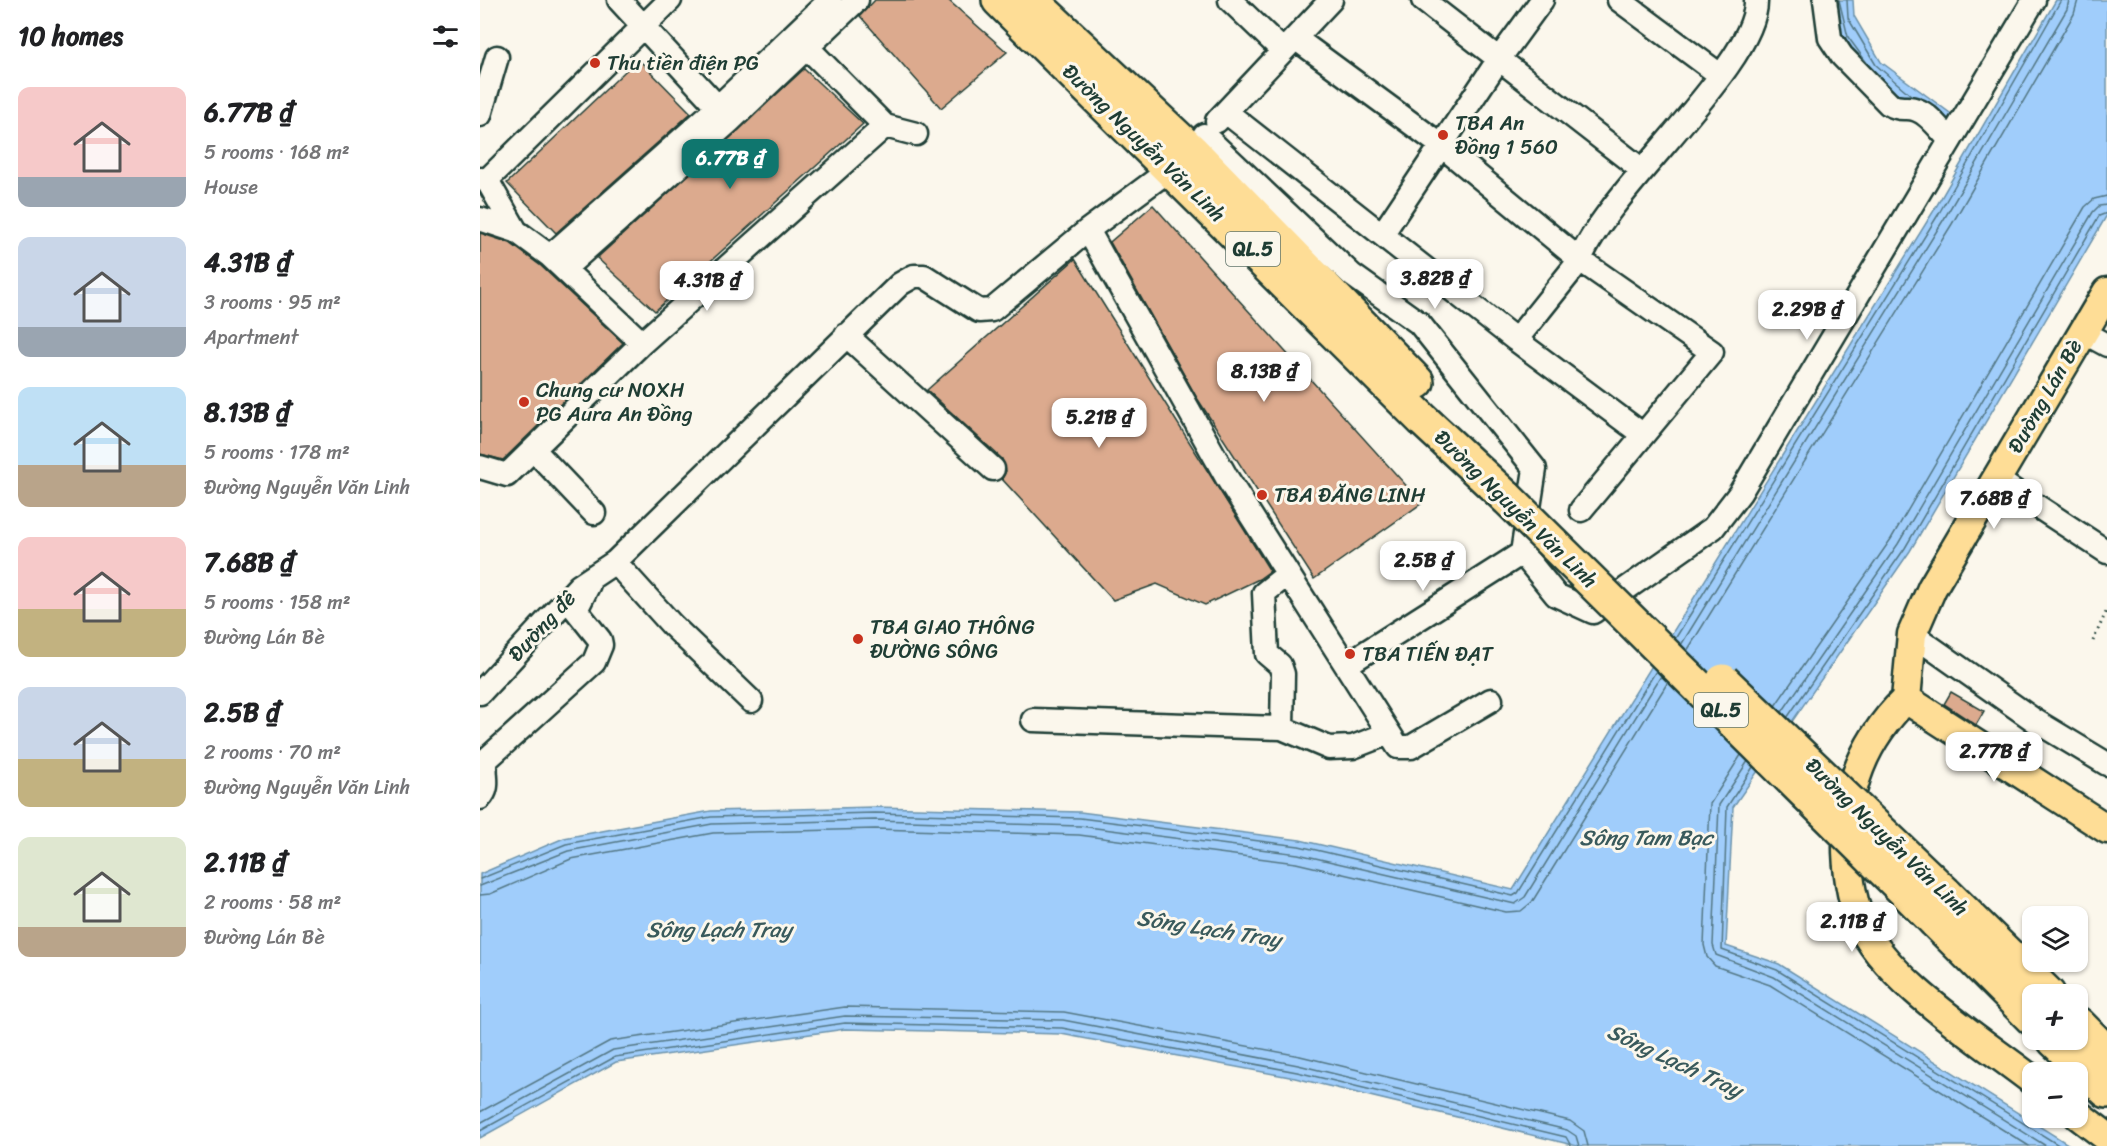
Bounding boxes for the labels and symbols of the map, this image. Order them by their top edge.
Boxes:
place label: Thu tiền điện PG [607,44,759,82]
street label: Đường Nguyễn Văn Linh [1053,54,1235,232]
marker: Thu tiền điện PG [588,56,602,70]
place label: TBA An Đồng 1 560 [1455,104,1558,166]
marker: TBA An Đồng 1 560 [1436,128,1450,142]
pin: 6.77B ₫ [675,139,785,190]
road number: QL.5 [1226,232,1280,266]
pin: 3.82B ₫ [1380,259,1490,310]
pin: 4.31B ₫ [652,261,762,312]
pin: 2.29B ₫ [1752,290,1862,341]
street label: Đường Lán Bè [1997,331,2093,460]
pin: 8.13B ₫ [1209,352,1319,403]
place label: Chung cư NOXH PG Aura An Đồng [536,371,693,433]
marker: Chung cư NOXH PG Aura An Đồng [517,395,531,409]
pin: 5.21B ₫ [1044,398,1154,449]
street label: Đường Nguyễn Văn Linh [1425,420,1607,598]
place label: TBA ĐĂNG LINH [1274,476,1426,514]
pin: 7.68B ₫ [1939,479,2049,530]
marker: TBA ĐĂNG LINH [1255,488,1269,502]
pin: 2.5B ₫ [1374,541,1472,592]
street label: Đường đê [498,581,586,671]
place label: TBA GIAO THÔNG ĐƯỜNG SÔNG [870,608,1035,670]
marker: TBA GIAO THÔNG ĐƯỜNG SÔNG [851,632,865,646]
place label: TBA TIẾN ĐẠT [1362,635,1494,673]
marker: TBA TIẾN ĐẠT [1343,647,1357,661]
road number: QL.5 [1694,693,1748,727]
pin: 2.77B ₫ [1939,732,2049,783]
street label: Đường Nguyễn Văn Linh [1796,748,1978,926]
water label: Sông Tam Bạc [1579,818,1716,857]
water label: Sông Lạch Tray [1134,898,1287,960]
pin: 2.11B ₫ [1797,902,1907,953]
water label: Sông Lạch Tray [646,910,795,949]
water label: Sông Lạch Tray [1601,1012,1752,1110]

